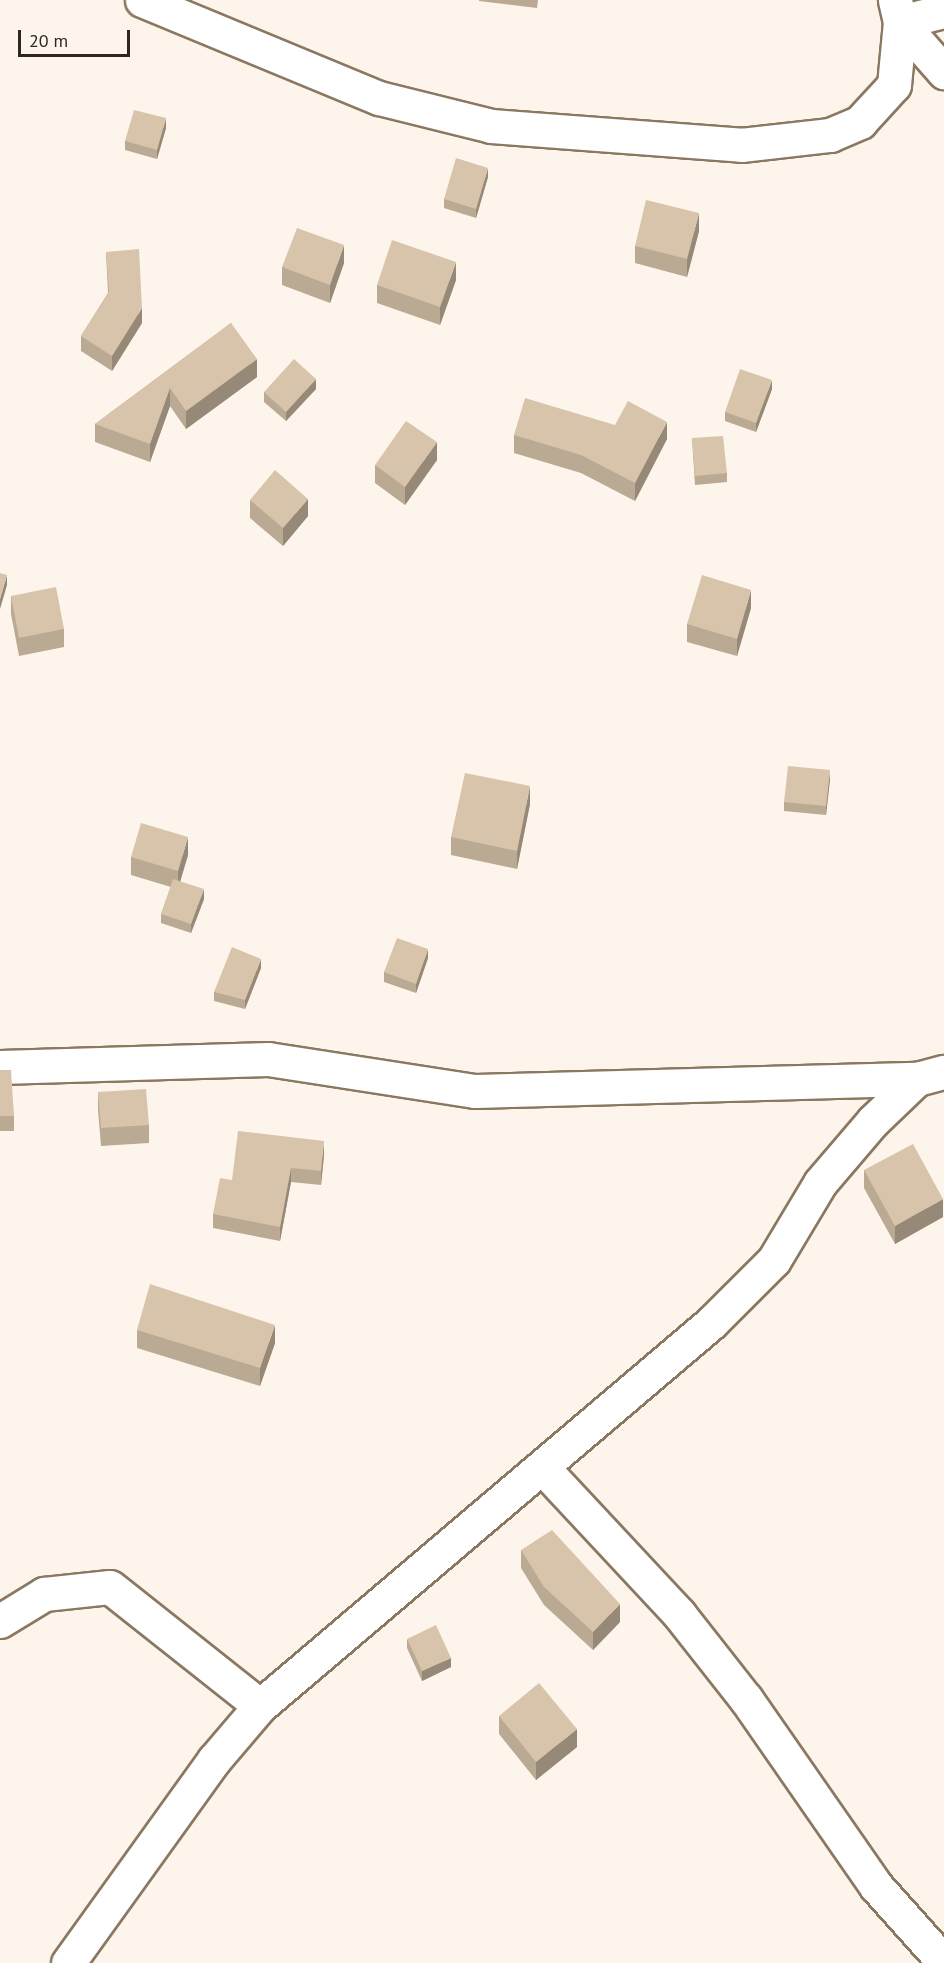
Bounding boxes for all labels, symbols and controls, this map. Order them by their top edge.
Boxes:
scale bar [21,18,134,56]
text: 20 m [29,29,68,52]

